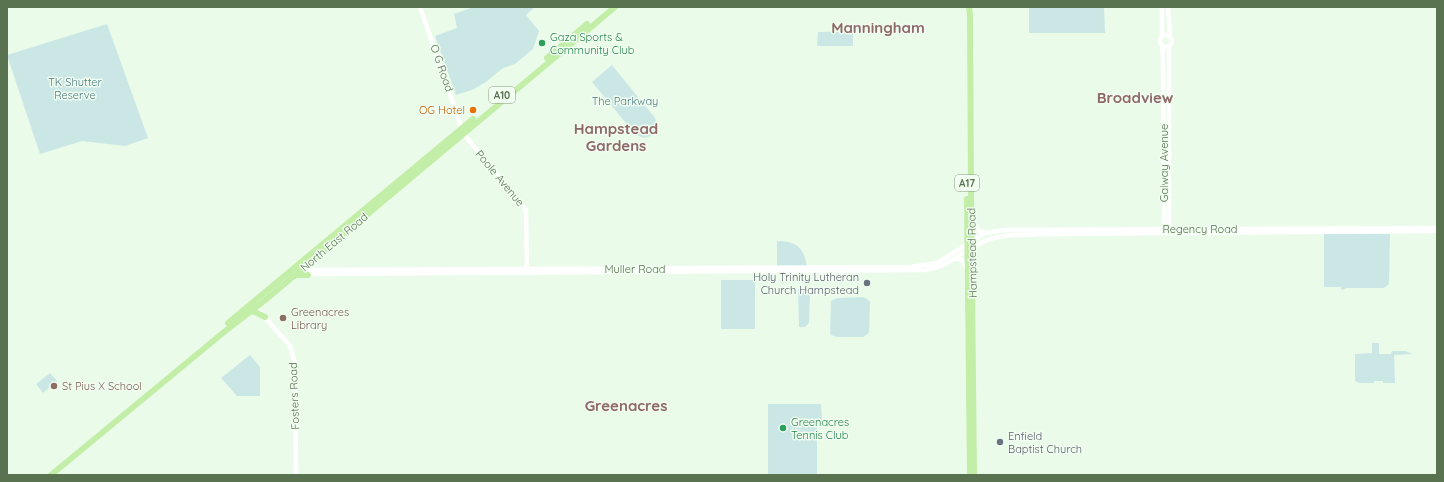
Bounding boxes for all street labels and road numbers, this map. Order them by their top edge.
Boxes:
street label: O G Road [427,42,457,94]
road number: A10 [489,87,515,103]
street label: Galway Avenue [1157,124,1171,202]
street label: Poole Avenue [472,147,528,209]
road number: A17 [955,175,979,191]
street label: Hampstead Road [964,208,980,298]
street label: North East Road [297,210,371,274]
street label: Regency Road [1163,222,1237,236]
street label: Muller Road [604,262,666,276]
street label: Fosters Road [286,362,302,430]

